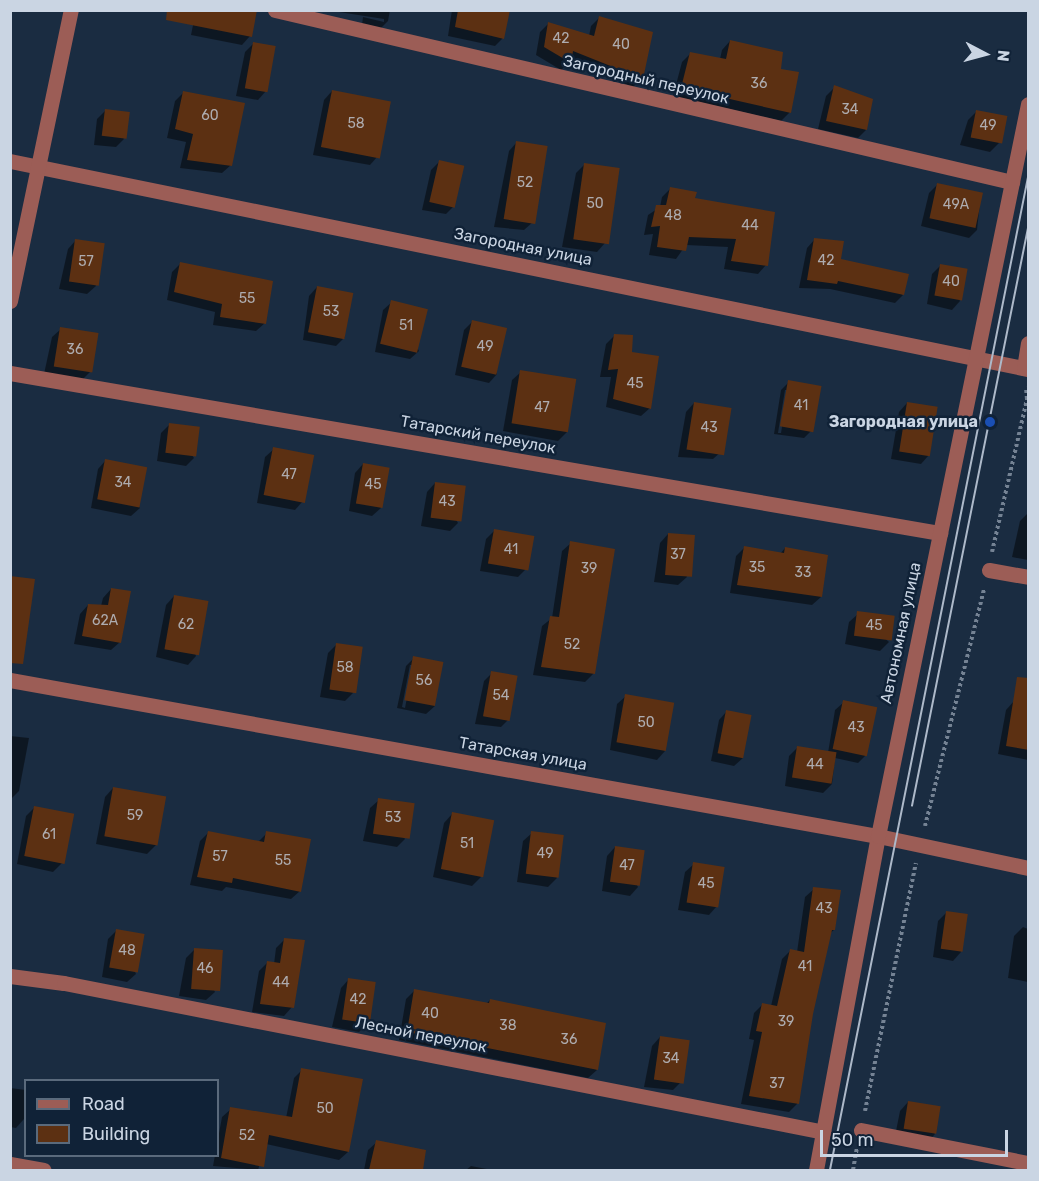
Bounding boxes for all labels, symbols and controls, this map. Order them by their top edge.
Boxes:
north arrow [955,24,1015,84]
house number: 42 [553,31,569,47]
house number: 40 [612,37,630,53]
text: N [993,49,1013,63]
street label: Загородный переулок [561,52,731,108]
house number: 36 [751,76,767,92]
house number: 34 [841,102,859,118]
house number: 60 [201,108,219,124]
house number: 58 [347,116,365,132]
house number: 49 [980,118,996,134]
house number: 52 [517,175,533,191]
house number: 50 [586,196,604,212]
house number: 49А [943,197,969,213]
house number: 48 [664,208,682,224]
house number: 44 [741,218,759,234]
street label: Загородная улица [452,224,594,270]
house number: 42 [818,253,834,269]
house number: 57 [78,254,94,270]
house number: 40 [942,274,960,290]
house number: 55 [239,291,255,307]
house number: 53 [323,304,339,320]
house number: 51 [399,318,413,334]
house number: 49 [477,339,493,355]
house number: 36 [67,342,83,358]
house number: 45 [626,376,644,392]
house number: 41 [794,398,808,414]
house number: 47 [534,400,550,416]
street label: Татарский переулок [399,412,557,458]
place label: Загородная улица [829,412,978,432]
marker: Загородная улица [983,415,997,429]
house number: 43 [700,420,718,436]
house number: 47 [281,467,297,483]
house number: 34 [114,475,132,491]
house number: 45 [364,477,382,493]
house number: 43 [438,494,456,510]
house number: 41 [504,542,518,558]
house number: 37 [670,547,686,563]
house number: 35 [749,560,765,576]
house number: 39 [581,561,597,577]
street label: Автономная улица [877,561,925,705]
house number: 33 [795,565,811,581]
house number: 62А [92,613,118,629]
house number: 62 [178,617,194,633]
house number: 45 [865,618,883,634]
house number: 52 [564,637,580,653]
house number: 58 [336,660,354,676]
house number: 56 [416,673,432,689]
house number: 54 [492,688,510,704]
house number: 50 [637,715,655,731]
house number: 43 [847,720,865,736]
street label: Татарская улица [458,733,588,775]
house number: 44 [806,757,824,773]
house number: 59 [127,808,143,824]
house number: 53 [385,810,401,826]
house number: 61 [42,827,56,843]
house number: 51 [460,836,474,852]
house number: 49 [537,846,553,862]
house number: 57 [212,849,228,865]
house number: 55 [275,853,291,869]
house number: 47 [619,858,635,874]
house number: 45 [697,876,715,892]
house number: 43 [815,901,833,917]
house number: 48 [118,943,136,959]
house number: 41 [798,959,812,975]
house number: 46 [196,961,214,977]
house number: 44 [272,975,290,991]
house number: 42 [350,992,366,1008]
house number: 40 [421,1006,439,1022]
street label: Лесной переулок [354,1013,488,1057]
house number: 39 [778,1014,794,1030]
house number: 38 [499,1018,517,1034]
house number: 36 [561,1032,577,1048]
house number: 34 [662,1051,680,1067]
house number: 37 [769,1076,785,1092]
legend [24,1079,219,1157]
text: Road [82,1093,125,1115]
house number: 50 [316,1101,334,1117]
scale bar [823,1118,1010,1156]
text: Building [82,1123,150,1145]
house number: 52 [239,1128,255,1144]
text: 50 m [831,1129,874,1151]

